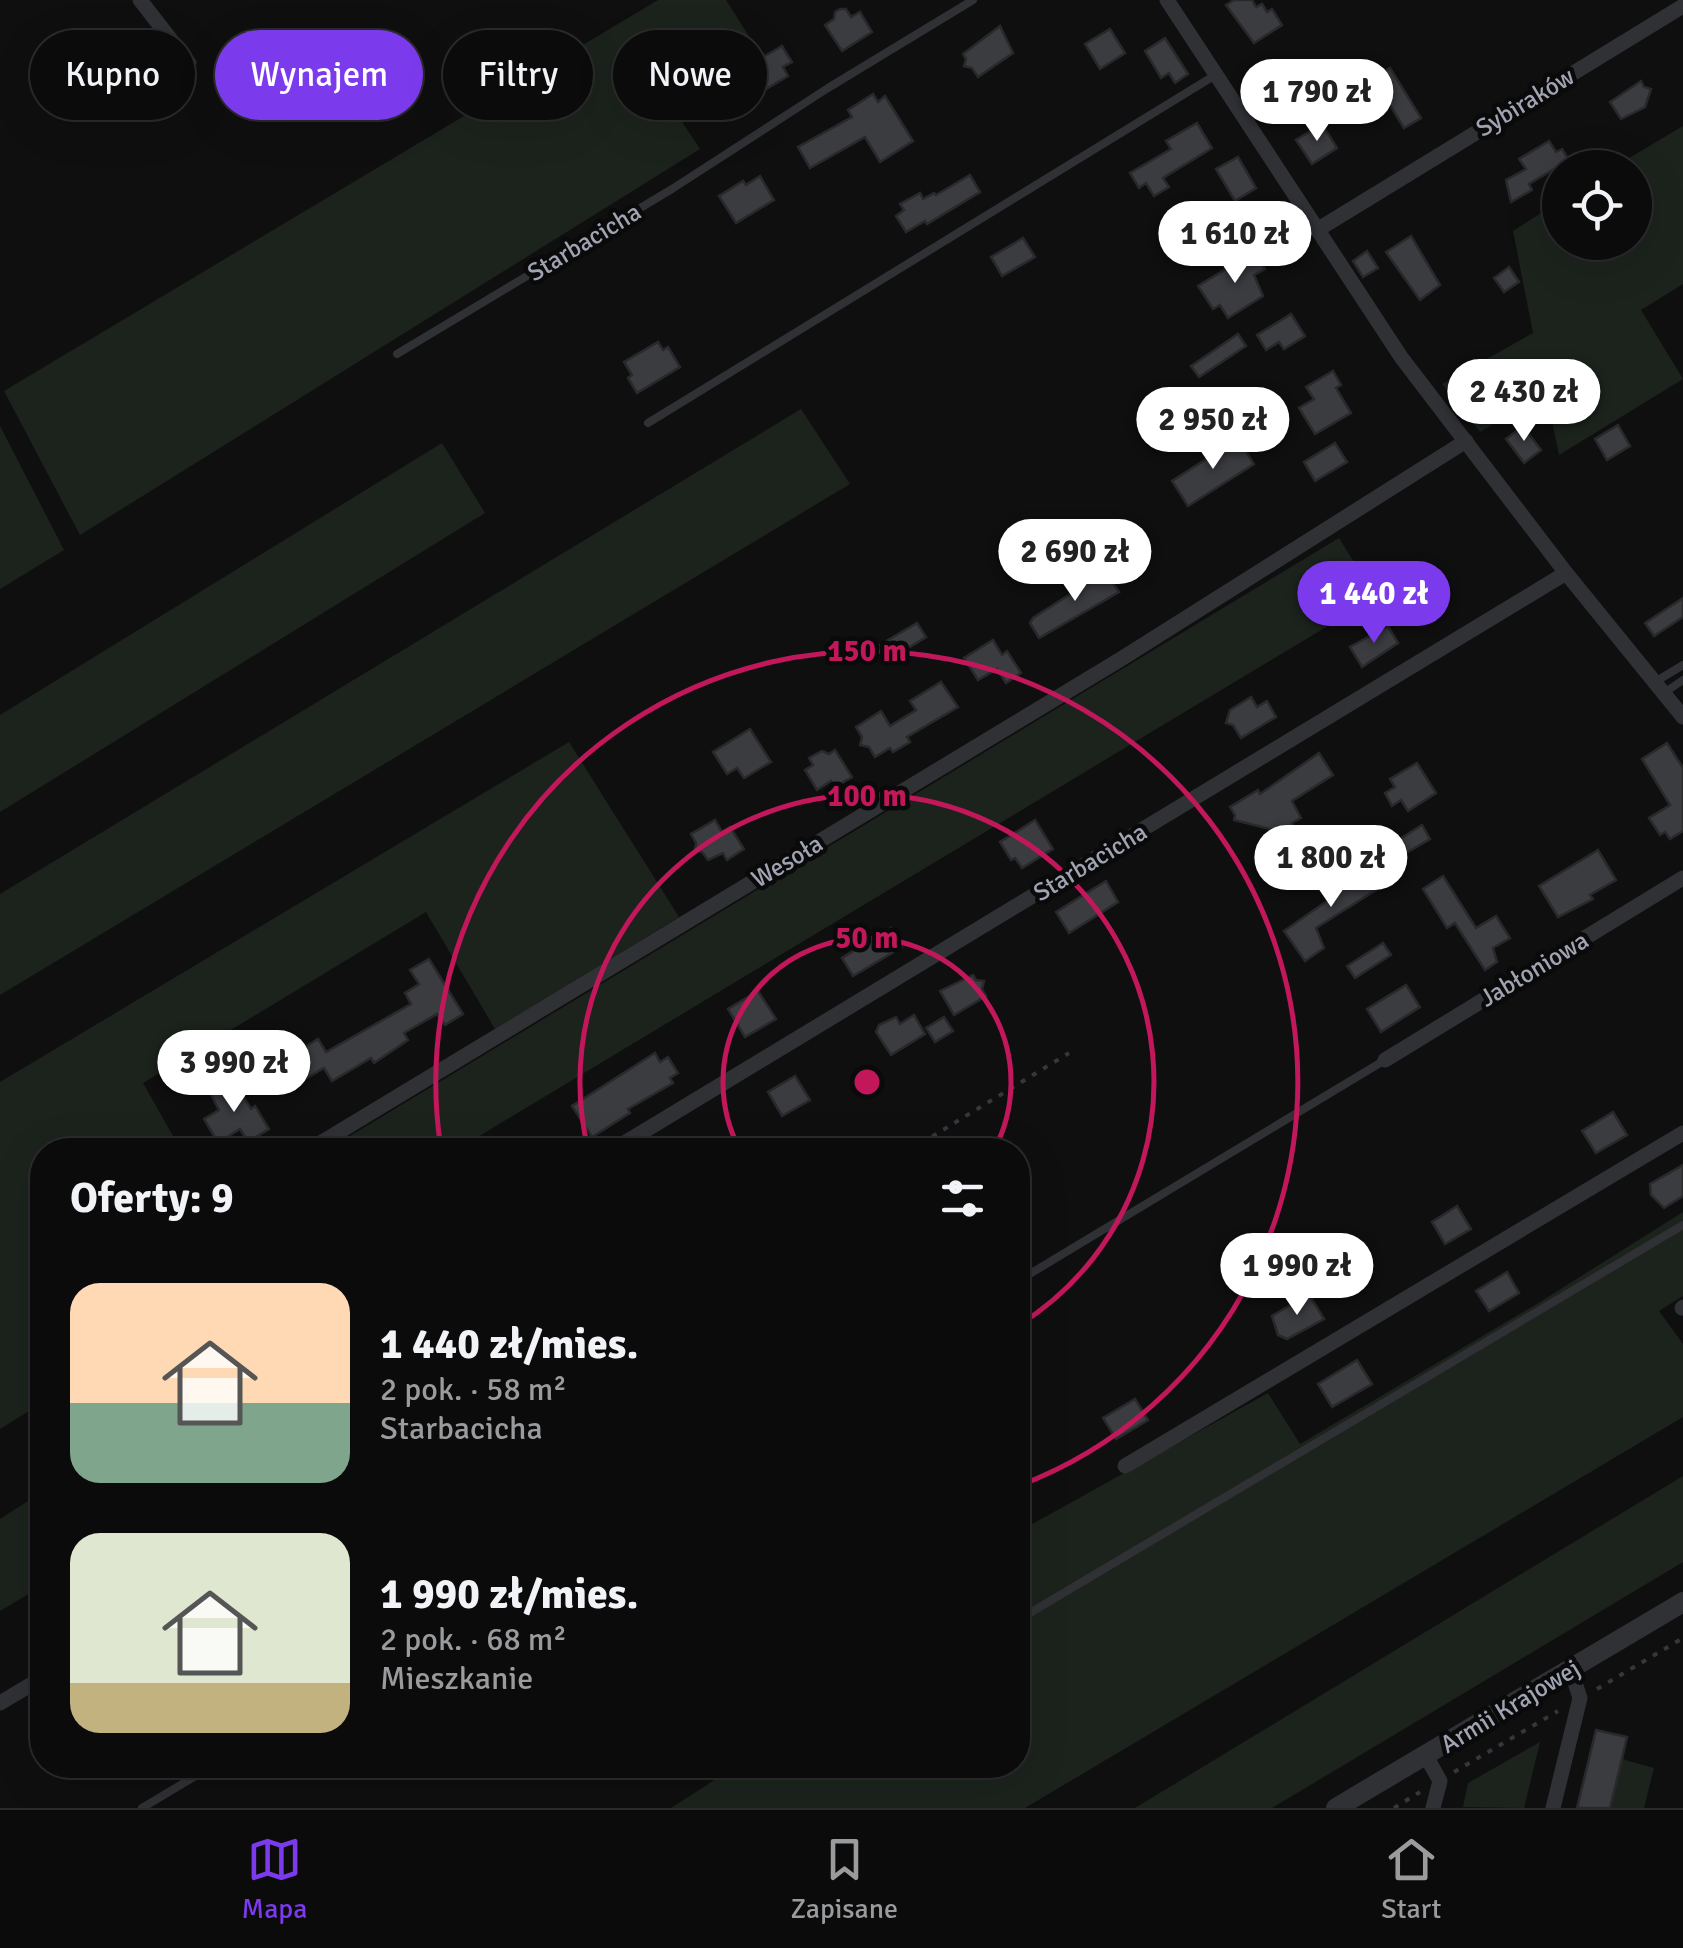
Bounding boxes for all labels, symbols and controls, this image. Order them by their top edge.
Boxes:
chip: Kupno [30,30,195,120]
chip: Wynajem [215,30,423,120]
chip: Filtry [443,30,593,120]
chip: Nowe [613,30,767,120]
pin: 1 790 zł [1214,59,1420,144]
street label: Sybiraków [1470,60,1580,144]
text: 1 790 zł [1262,72,1372,111]
map controls [1542,150,1652,260]
button: locate [1542,150,1652,260]
street label: Starbacicha [522,196,646,288]
pin: 1 610 zł [1132,201,1338,286]
text: 1 610 zł [1180,214,1290,253]
pin: 2 430 zł [1421,359,1627,444]
text: 2 430 zł [1469,372,1579,411]
pin: 2 950 zł [1110,387,1316,472]
text: 2 950 zł [1158,400,1268,439]
pin: 2 690 zł [972,519,1178,604]
text: 2 690 zł [1020,532,1130,571]
pin: 1 440 zł [1271,561,1477,646]
text: 1 440 zł [1319,574,1429,613]
text: 150 m [827,633,907,670]
text: 100 m [827,778,907,815]
street label: Starbacicha [1028,816,1152,908]
pin: 1 800 zł [1228,825,1434,910]
street label: Wesoła [746,828,828,894]
text: 1 800 zł [1276,838,1386,877]
text: 50 m [835,920,899,957]
street label: Jabłoniowa [1474,924,1594,1014]
pin: 3 990 zł [131,1030,337,1115]
text: 3 990 zł [179,1043,289,1082]
centre of rings [849,1064,885,1100]
icon: filters [935,1171,990,1226]
text: Oferty: 9 [70,1173,234,1224]
pin: 1 990 zł [1194,1233,1400,1318]
text: 1 990 zł [1242,1246,1352,1285]
text: 1 440 zł/mies. [380,1319,638,1370]
icon: home [150,1323,270,1443]
text: 2 pok. · 58 m² [380,1370,567,1409]
text: Starbacicha [380,1409,543,1448]
text: 1 990 zł/mies. [380,1569,638,1620]
icon: home [150,1573,270,1693]
text: 2 pok. · 68 m² [380,1620,567,1659]
street label: Armii Krajowej [1435,1652,1585,1760]
text: Mieszkanie [380,1659,533,1698]
tab: Mapa [242,1832,307,1926]
tab: Zapisane [790,1832,898,1926]
tab: Start [1381,1832,1441,1926]

